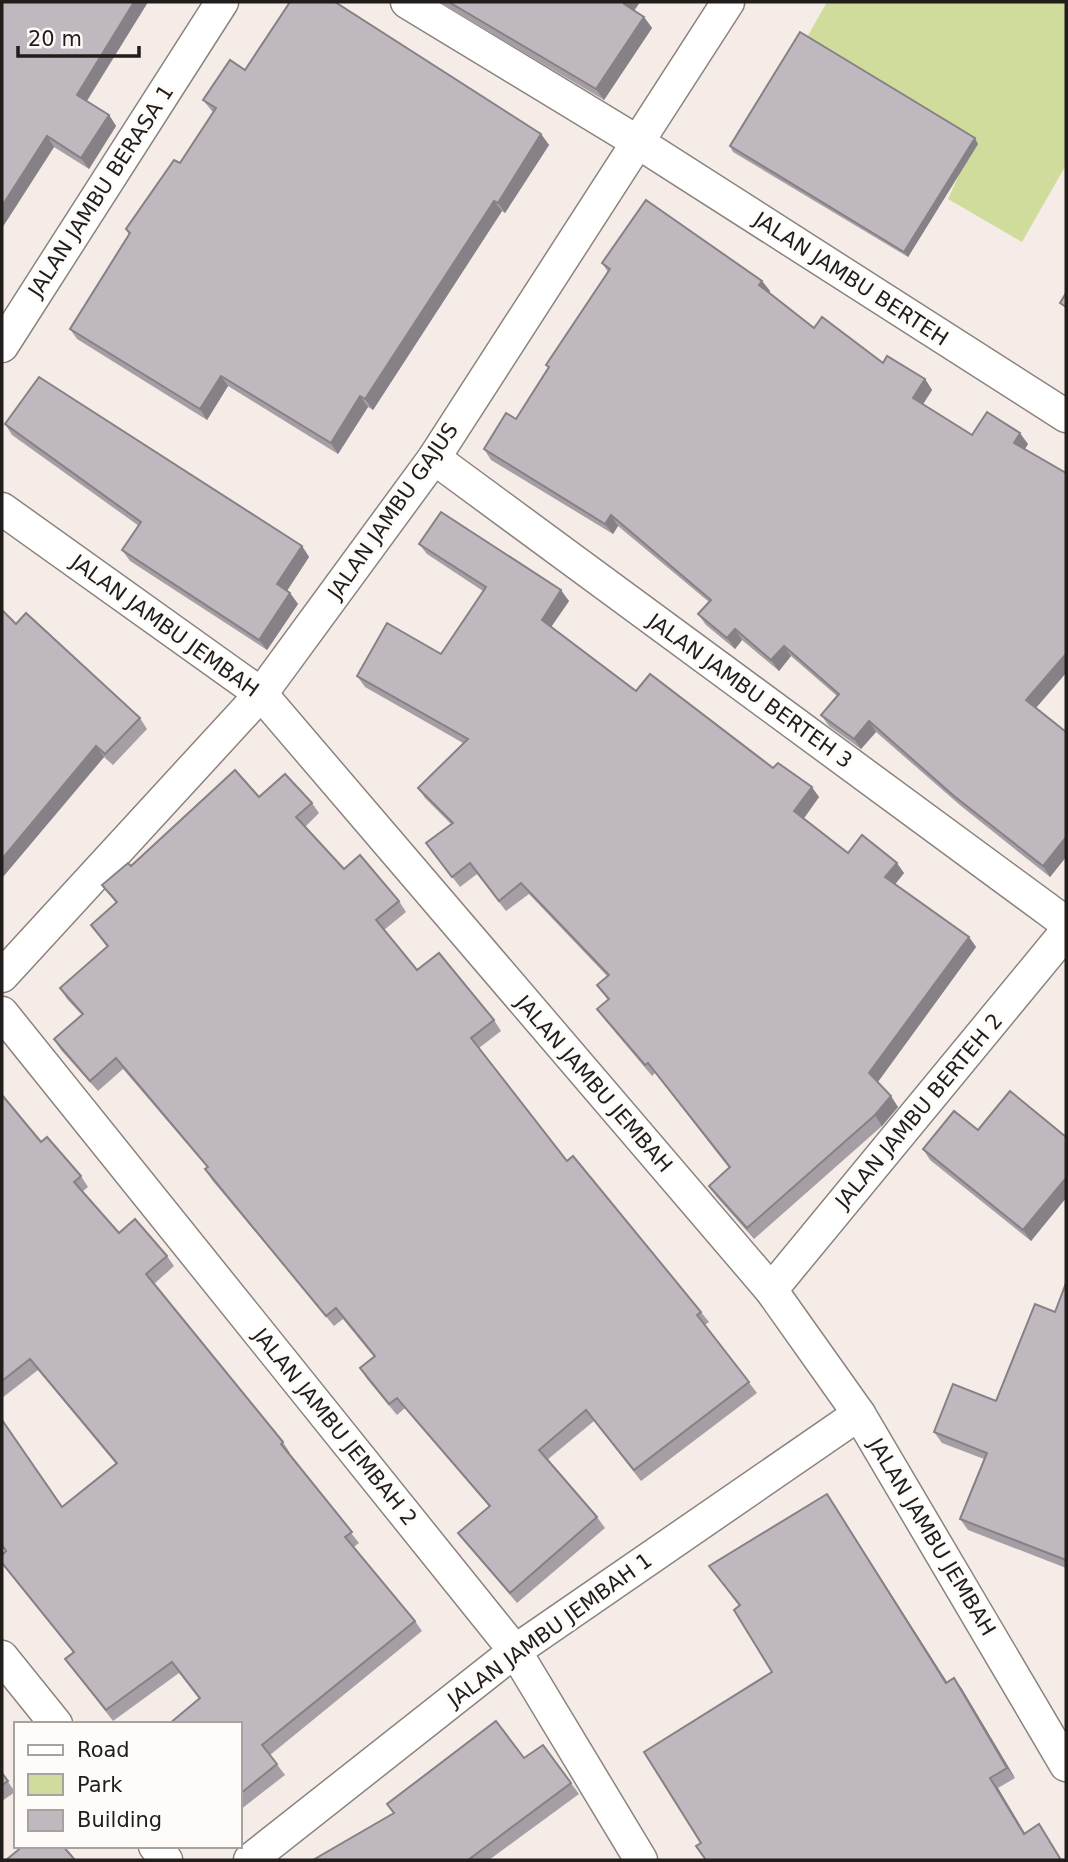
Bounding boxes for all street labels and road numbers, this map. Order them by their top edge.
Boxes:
street label: JALAN JAMBU BERASA 1 [22,81,179,303]
street label: JALAN JAMBU BERTEH [748,206,953,351]
street label: JALAN JAMBU GAJUS [322,418,463,605]
street label: JALAN JAMBU JEMBAH [65,549,263,702]
street label: JALAN JAMBU BERTEH 3 [642,608,857,773]
street label: JALAN JAMBU JEMBAH [509,989,677,1177]
street label: JALAN JAMBU BERTEH 2 [829,1009,1007,1215]
street label: JALAN JAMBU JEMBAH 2 [247,1322,422,1530]
street label: JALAN JAMBU JEMBAH [862,1432,1000,1640]
street label: JALAN JAMBU JEMBAH 1 [442,1548,657,1713]

